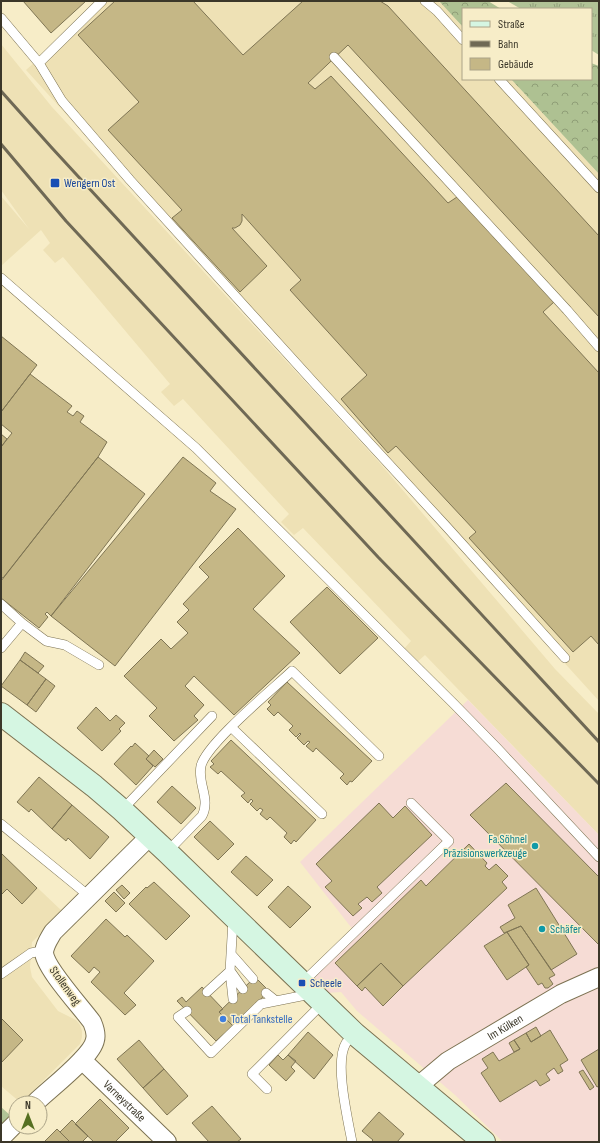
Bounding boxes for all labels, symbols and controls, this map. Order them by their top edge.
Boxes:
legend [462,8,592,80]
text: Straße [498,17,525,32]
text: Bahn [498,37,518,52]
text: Gebäude [498,57,533,72]
place label: Wengern Ost [64,176,116,191]
marker: Wengern Ost [49,177,61,189]
place label: Fa.Söhnel Präzisionswerkzeuge [443,832,527,861]
marker: Fa.Söhnel Präzisionswerkzeuge [530,841,540,851]
place label: Schäfer [550,922,582,937]
marker: Schäfer [537,924,547,934]
street label: Stollenweg [46,964,84,1009]
place label: Scheele [310,976,342,991]
marker: Scheele [297,978,307,988]
street label: Im Külken [485,1011,526,1043]
place label: Total Tankstelle [231,1012,293,1027]
marker: Total Tankstelle [218,1014,228,1024]
street label: Varneystraße [100,1077,149,1125]
north arrow [8,1095,48,1135]
text: N [25,1099,31,1112]

